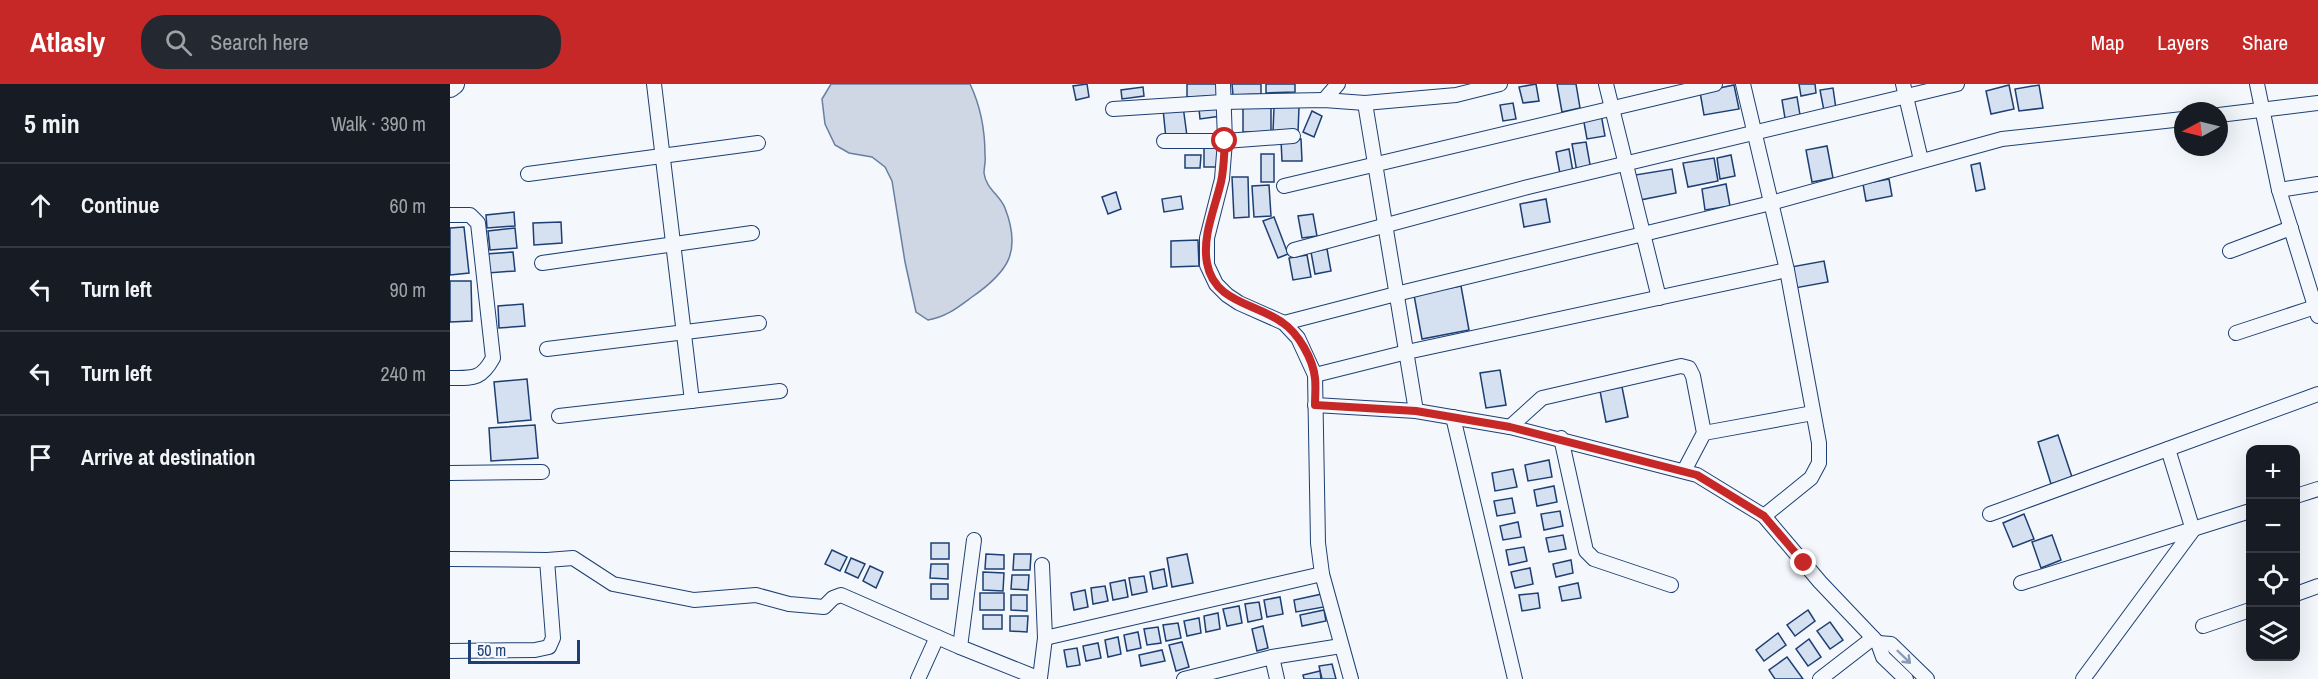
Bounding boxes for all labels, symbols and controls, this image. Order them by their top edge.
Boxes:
search box [141,15,561,69]
text: Atlasly [30,23,105,61]
icon: search [162,26,195,59]
text: Search here [210,27,309,57]
text: Map [2091,28,2124,57]
text: Layers [2157,28,2209,57]
text: Share [2242,28,2288,57]
north arrow [2174,102,2228,156]
text: 5 min [24,106,80,141]
text: Walk · 390 m [331,110,426,137]
route start [1211,127,1237,153]
icon: ahead [24,189,57,222]
text: Continue [81,190,159,220]
text: 60 m [390,192,426,219]
icon: left [24,273,57,306]
text: Turn left [81,274,152,304]
text: 90 m [390,276,426,303]
icon: left [24,357,57,390]
text: Turn left [81,358,152,388]
text: 240 m [380,360,426,387]
icon: arrive [24,441,57,474]
text: Arrive at destination [81,442,255,472]
map controls [2246,445,2300,661]
button: + [2246,445,2300,499]
button: − [2246,499,2300,553]
route end [1790,549,1816,575]
button: locate [2246,553,2300,607]
button: layers [2246,607,2300,661]
scale bar [468,637,580,664]
text: 50 m [477,639,506,661]
one-way arrow [1897,650,1912,664]

